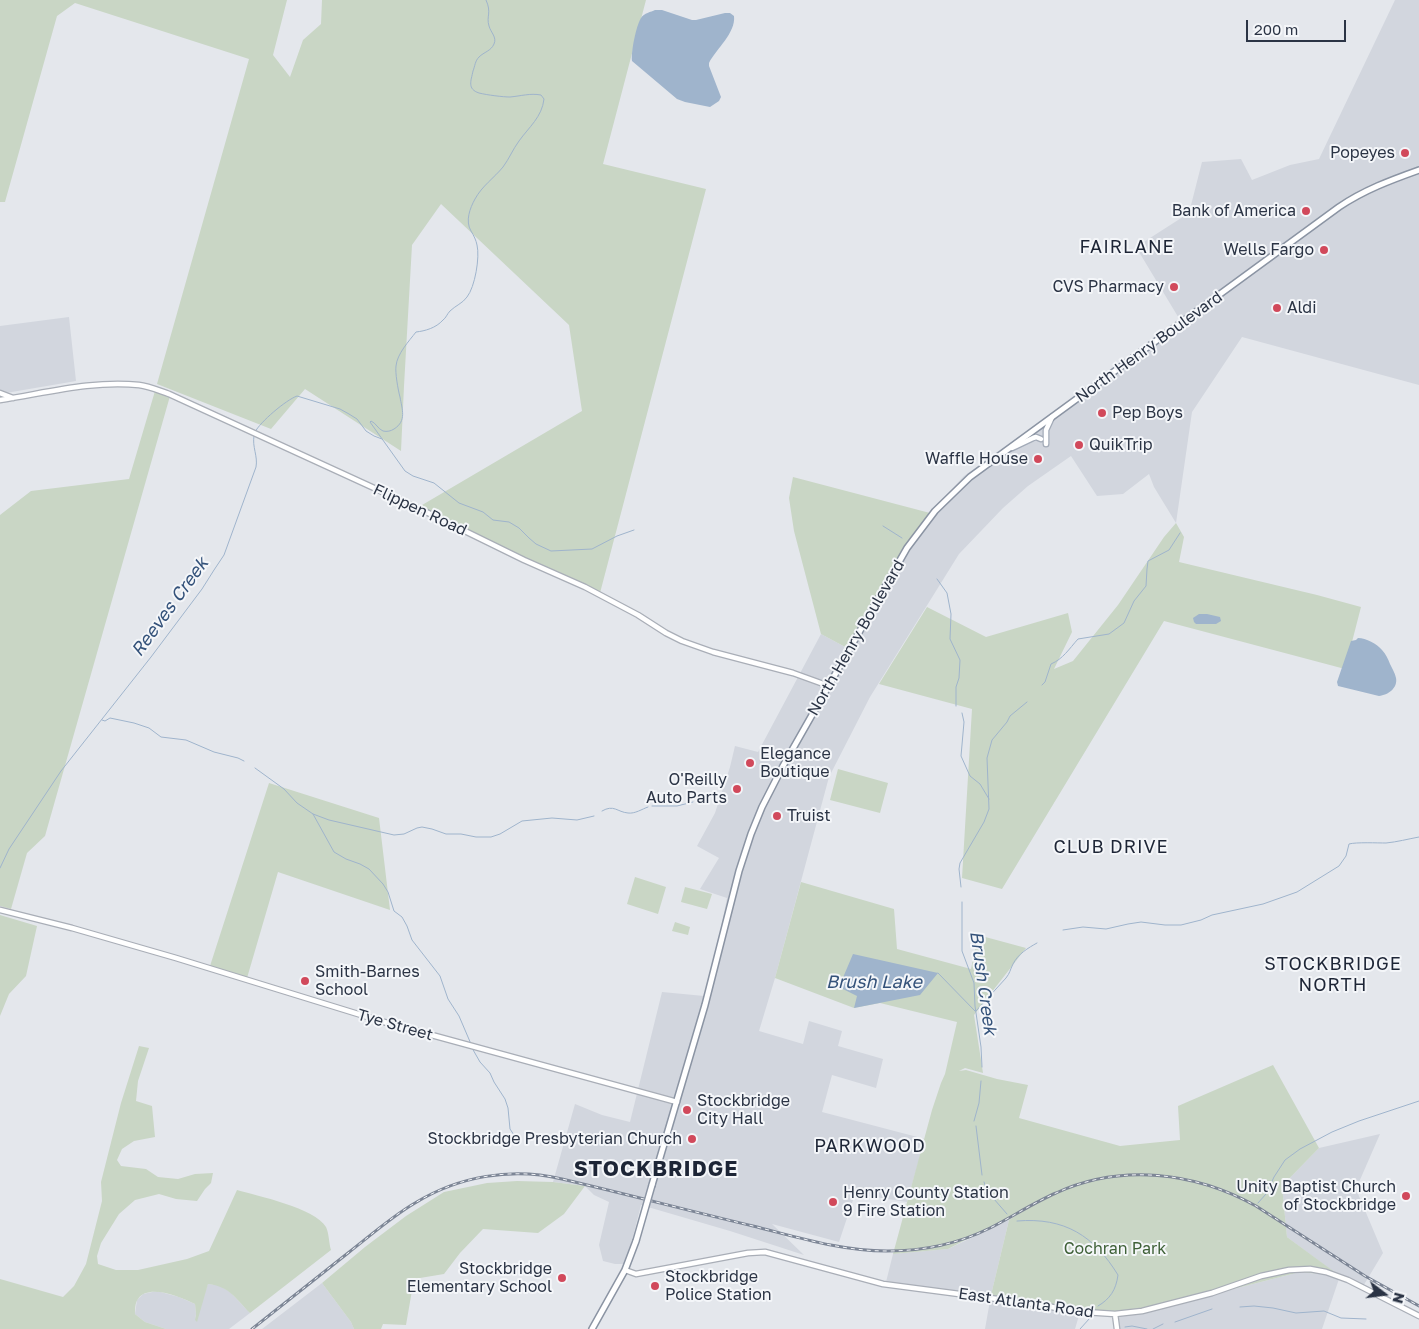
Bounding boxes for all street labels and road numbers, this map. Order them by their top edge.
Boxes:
street label: North Henry Boulevard [1072,287,1226,407]
street label: Flippen Road [370,480,470,540]
street label: North Henry Boulevard [803,557,909,719]
street label: Tye Street [355,1005,435,1045]
street label: East Atlanta Road [957,1284,1095,1322]

